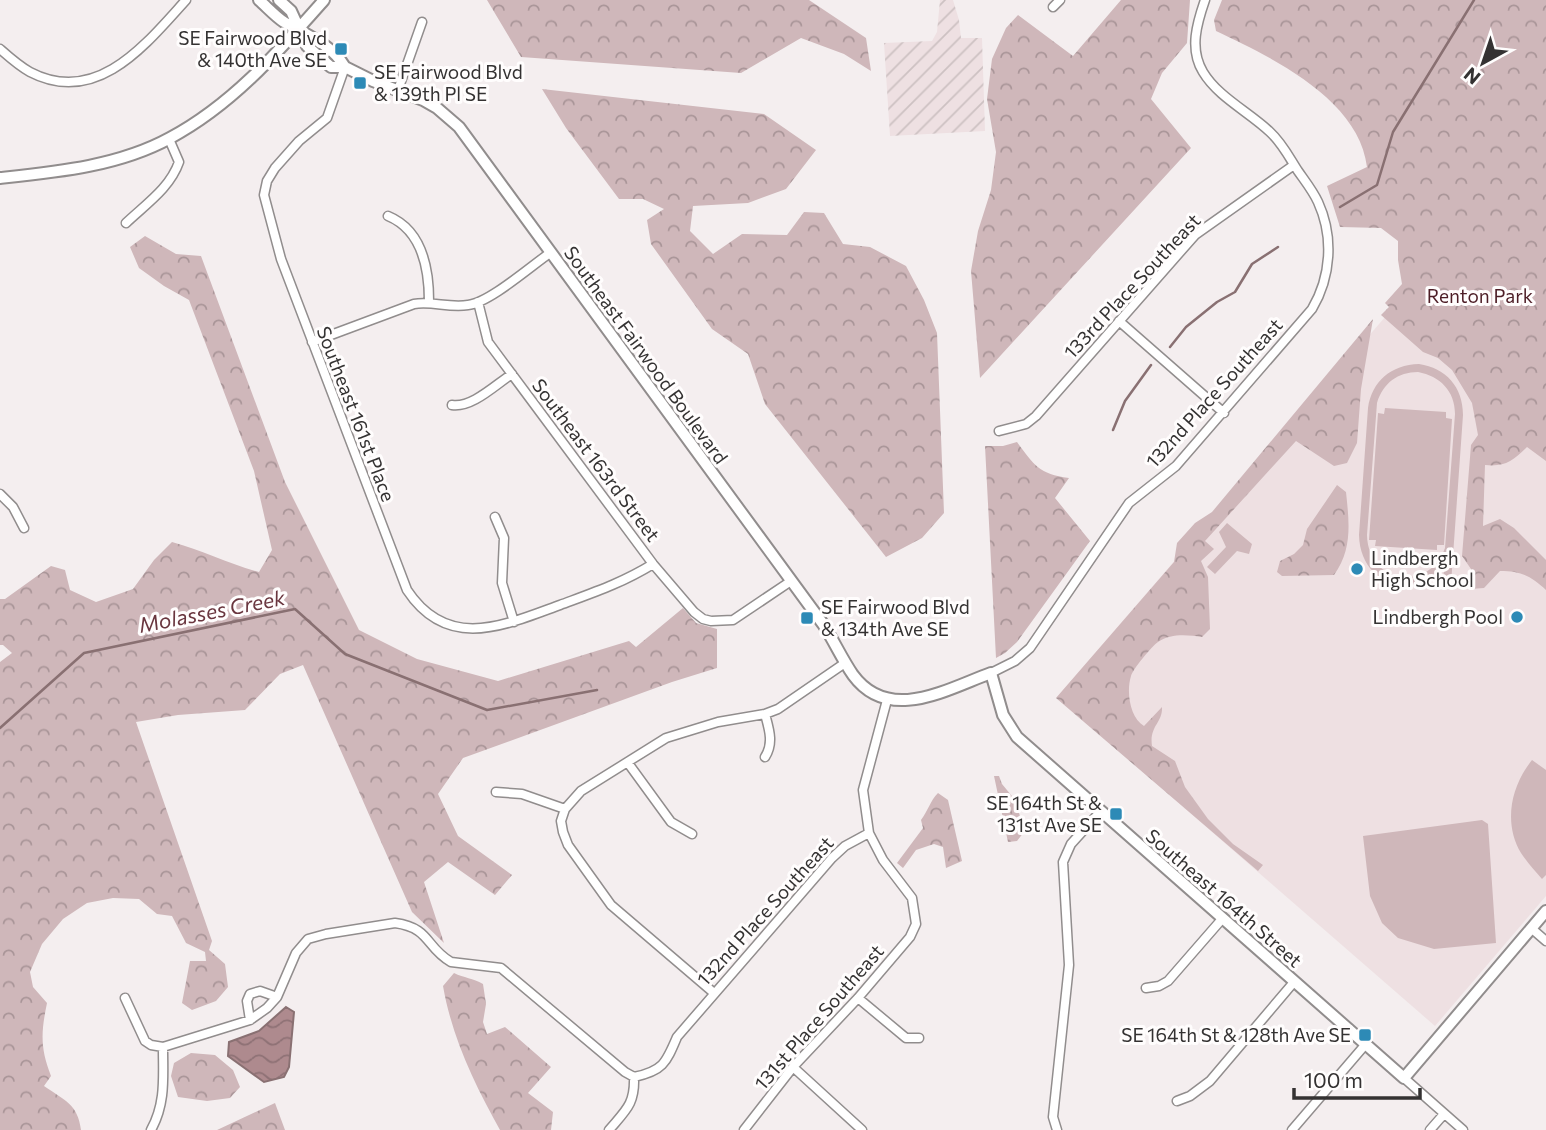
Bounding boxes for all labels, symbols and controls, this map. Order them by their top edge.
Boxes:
place label: SE Fairwood Blvd & 140th Ave SE [178,26,327,71]
north arrow [1448,28,1518,98]
marker: SE Fairwood Blvd & 140th Ave SE [333,41,349,57]
place label: SE Fairwood Blvd & 139th Pl SE [374,60,523,105]
text: N [1459,63,1485,90]
marker: SE Fairwood Blvd & 139th Pl SE [352,75,368,91]
street label: 133rd Place Southeast [1059,208,1205,363]
street label: Southeast Fairwood Boulevard [560,241,733,468]
park label: Renton Park [1427,284,1533,307]
street label: 132nd Place Southeast [1141,313,1287,472]
street label: Southeast 161st Place [312,323,400,505]
street label: Southeast 163rd Street [528,374,665,546]
place label: Lindbergh High School [1371,546,1474,591]
marker: Lindbergh High School [1349,561,1365,577]
water label: Molasses Creek [136,584,288,637]
place label: SE Fairwood Blvd & 134th Ave SE [821,595,970,640]
place label: Lindbergh Pool [1373,605,1503,628]
marker: Lindbergh Pool [1509,609,1525,625]
marker: SE Fairwood Blvd & 134th Ave SE [799,610,815,626]
place label: SE 164th St & 131st Ave SE [986,791,1102,836]
marker: SE 164th St & 131st Ave SE [1108,806,1124,822]
street label: Southeast 164th Street [1142,824,1307,972]
street label: 132nd Place Southeast [692,831,838,990]
street label: 131st Place Southeast [749,939,888,1094]
place label: SE 164th St & 128th Ave SE [1121,1023,1351,1046]
marker: SE 164th St & 128th Ave SE [1357,1027,1373,1043]
scale bar [1294,1056,1420,1100]
text: 100 m [1304,1067,1363,1092]

